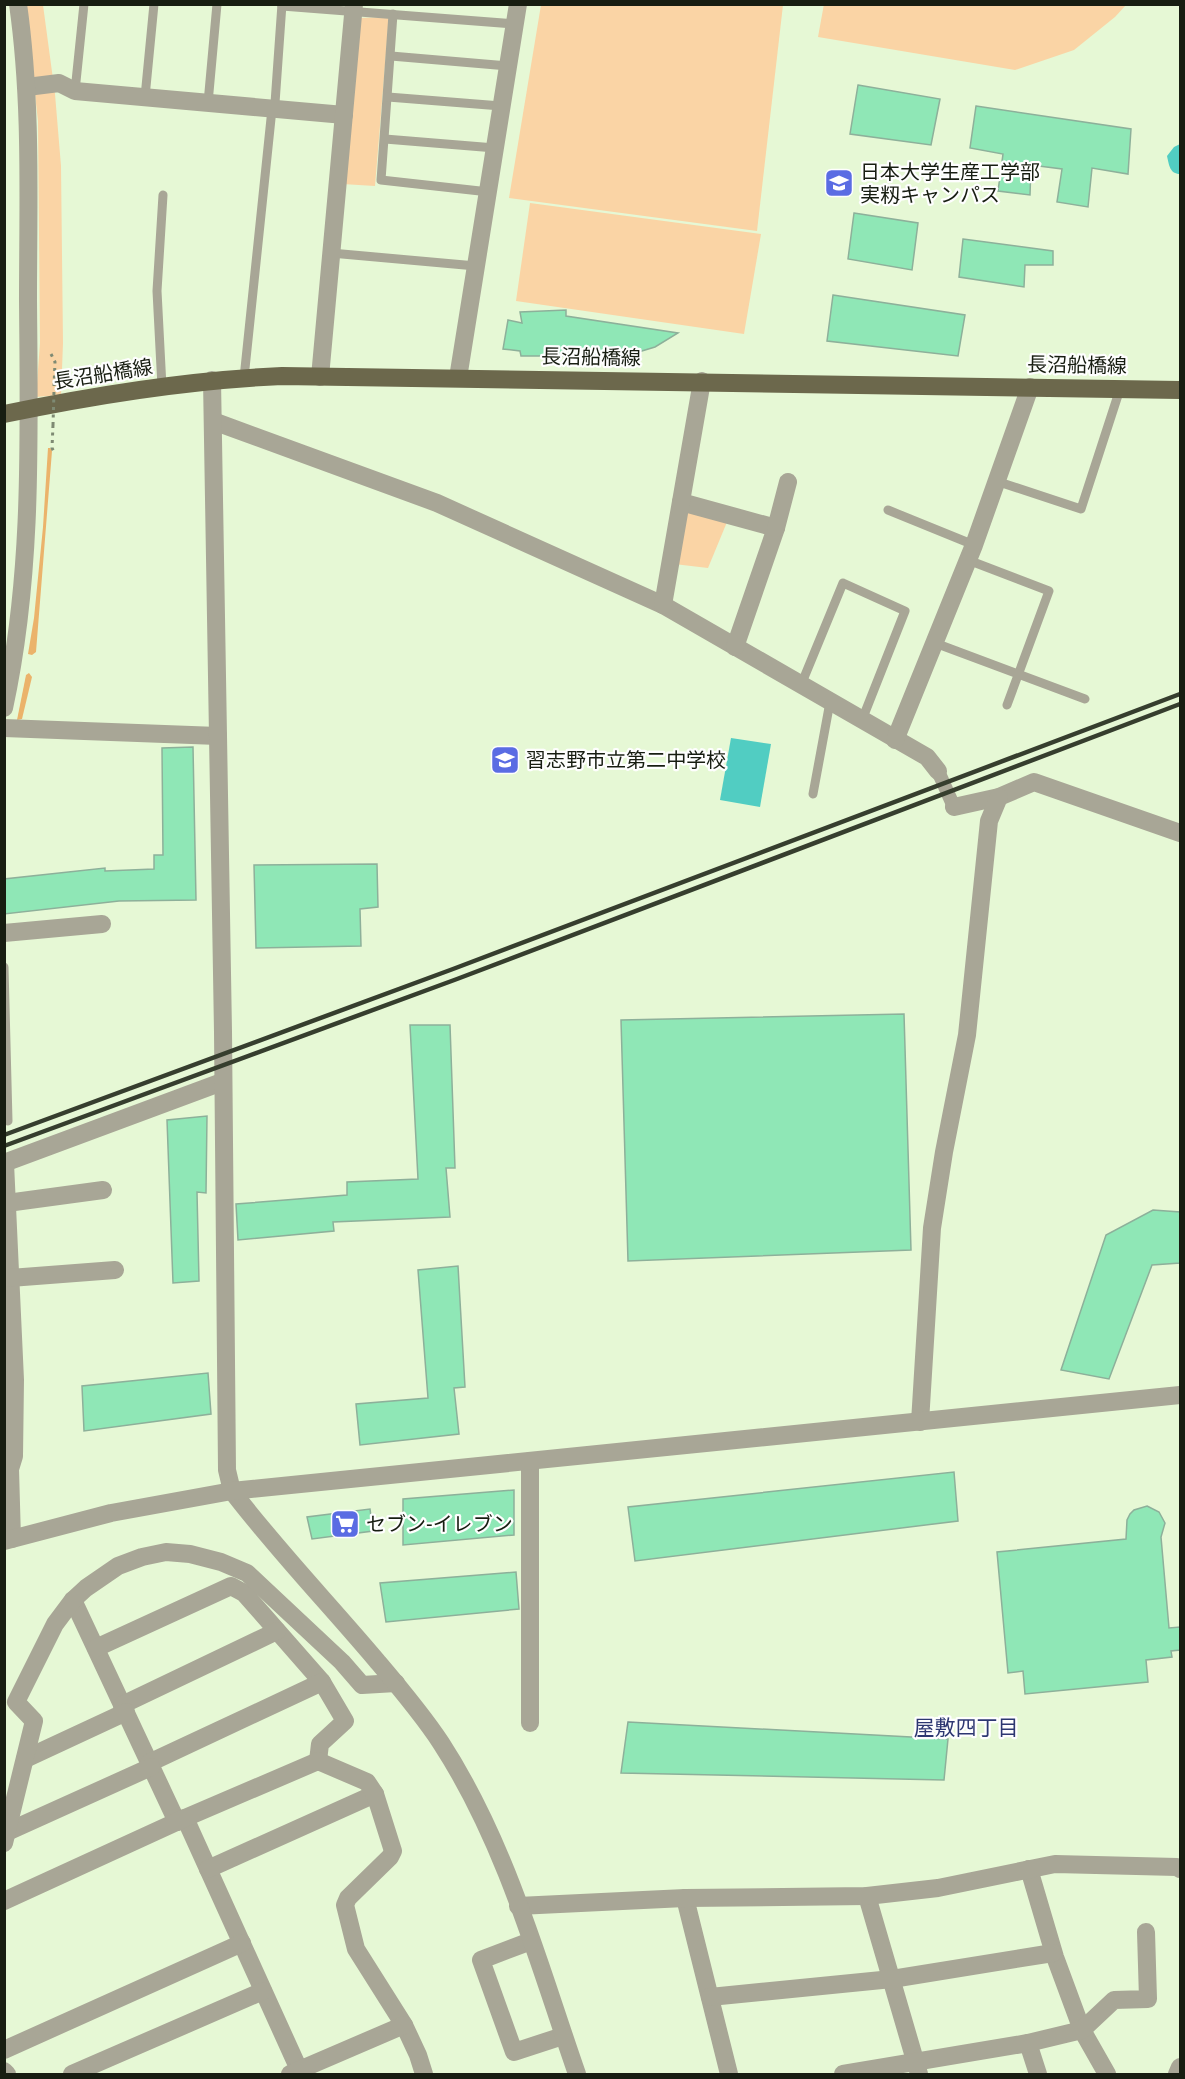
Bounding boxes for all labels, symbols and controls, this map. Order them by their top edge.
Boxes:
place label: 日本大学生産工学部 実籾キャンパス [860,161,1040,206]
school or university icon: 日本大学生産工学部 実籾キャンパス [823,167,855,199]
street label: 長沼船橋線 [541,345,641,369]
street label: 長沼船橋線 [1027,353,1127,377]
street label: 長沼船橋線 [52,355,154,393]
school or university icon: 習志野市立第二中学校 [489,744,521,776]
place label: 習志野市立第二中学校 [526,749,726,771]
supermarket icon: セブン-イレブン [329,1508,361,1540]
place label: セブン-イレブン [366,1513,513,1535]
district label: 屋敷四丁目 [914,1716,1019,1739]

